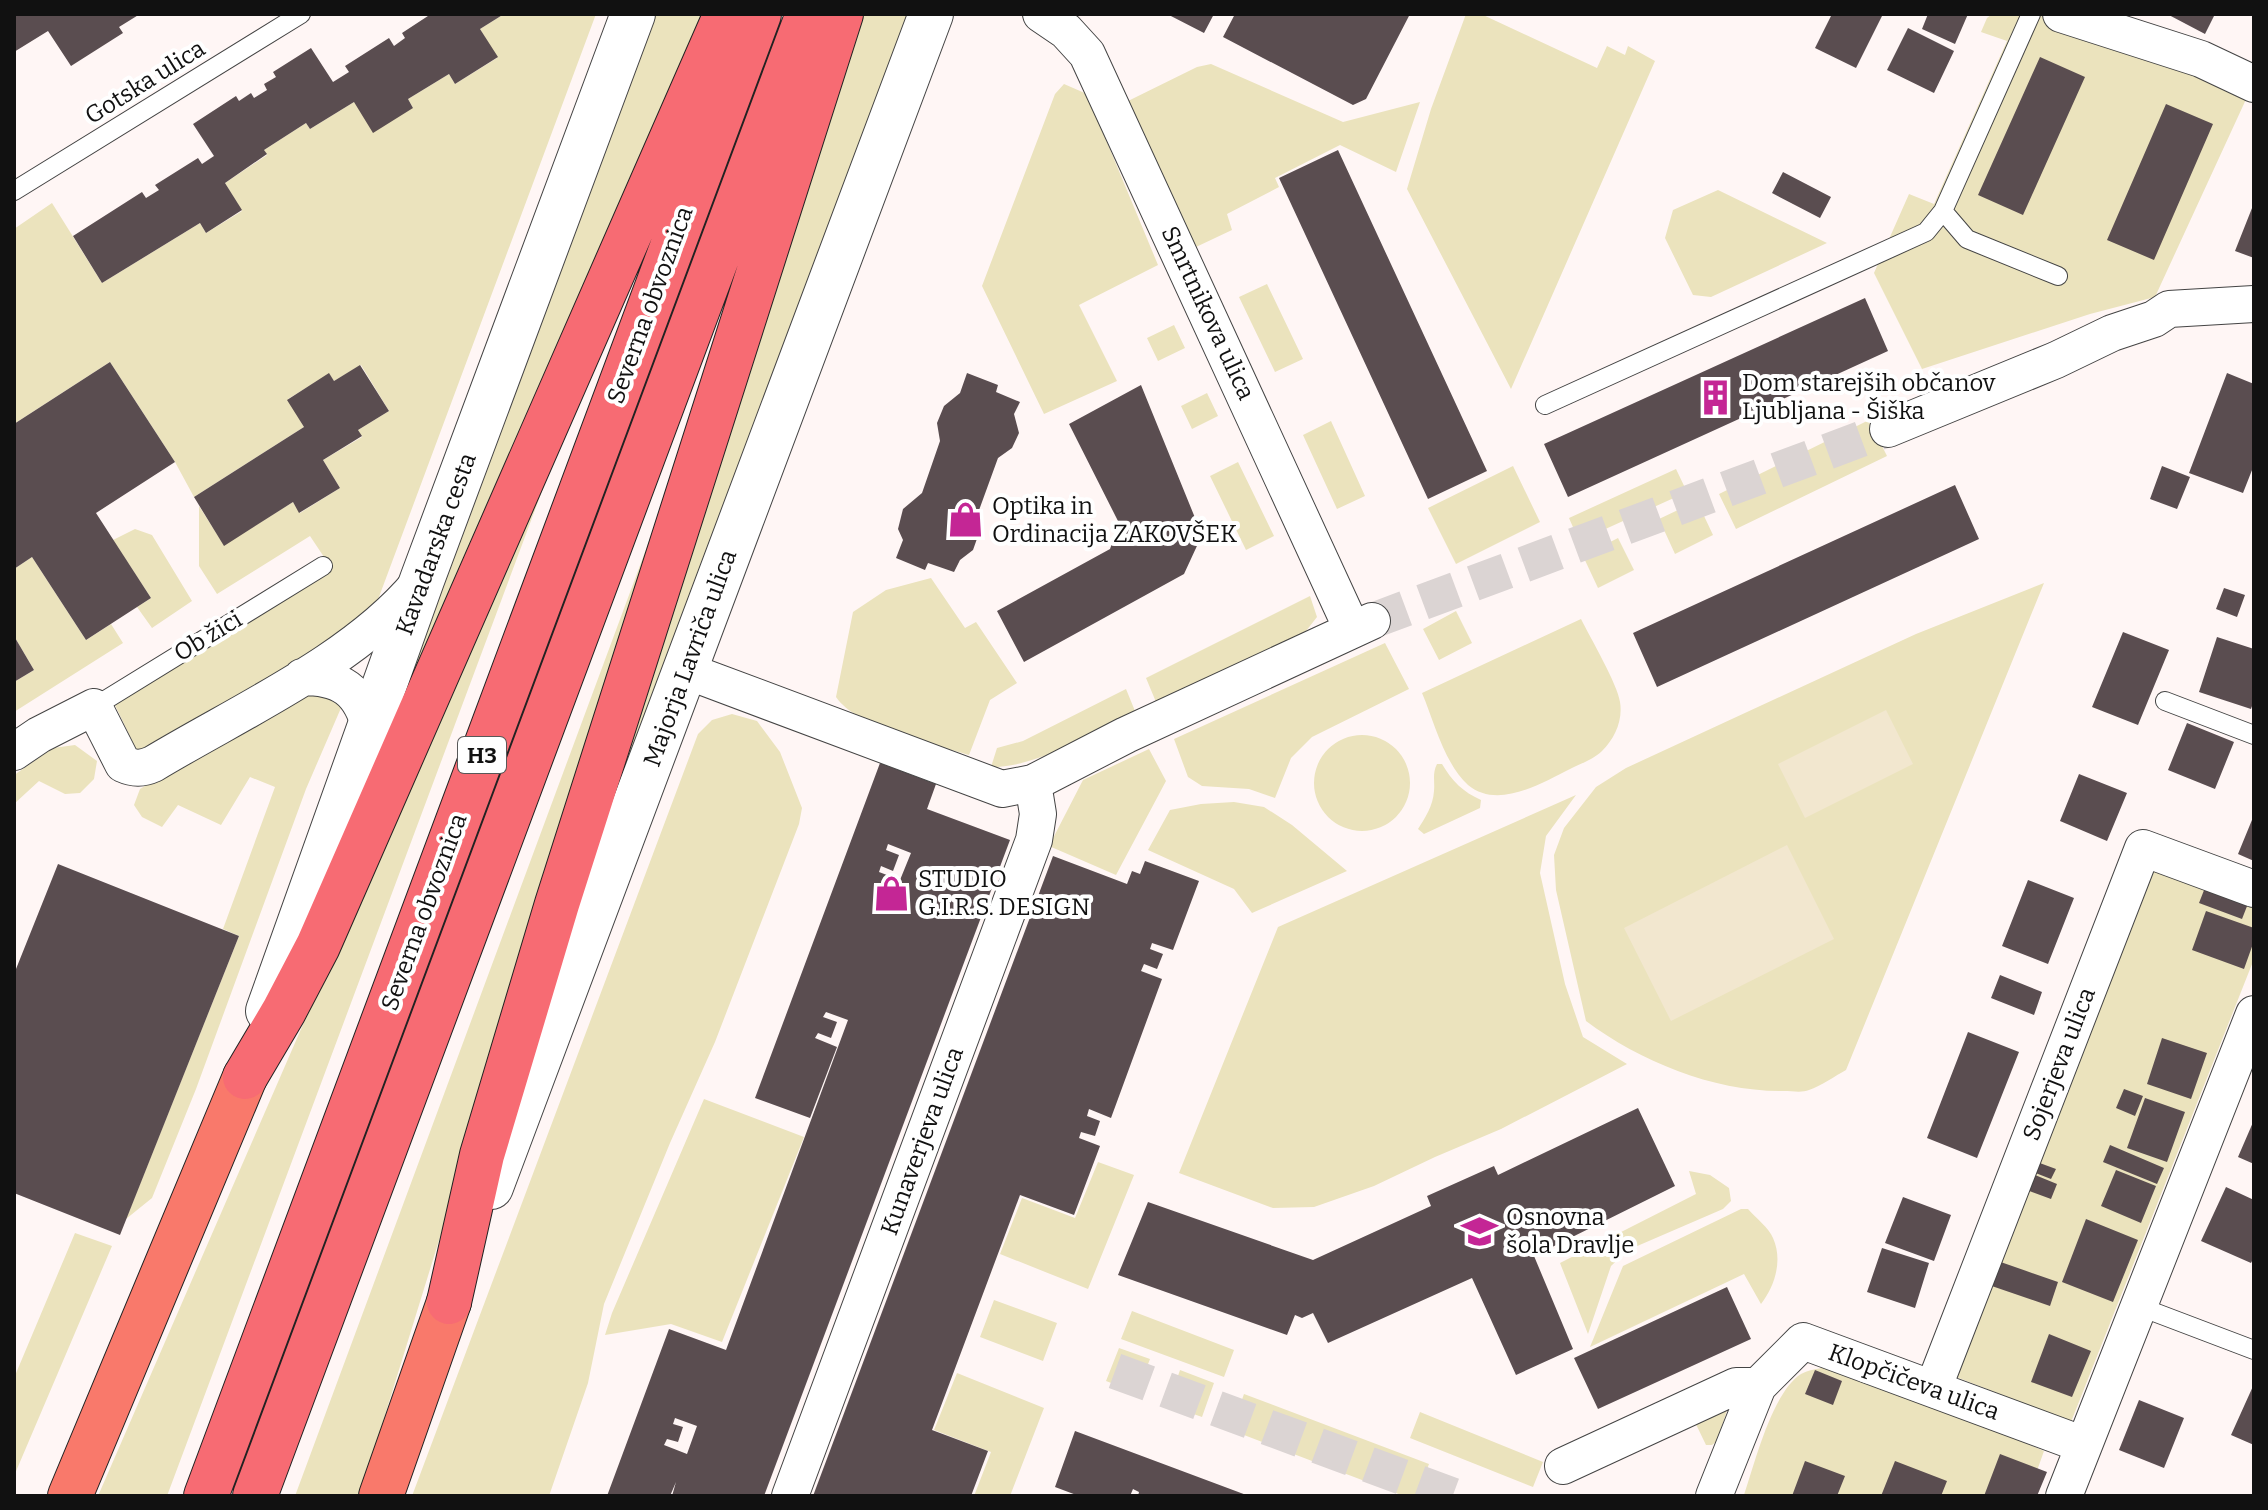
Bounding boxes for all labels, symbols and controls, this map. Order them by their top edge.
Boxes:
street label: Gotska ulica [80,34,210,130]
street label: Severna obvoznica [601,203,699,407]
street label: Smrtnikova ulica [1156,222,1260,404]
place label: Dom starejših občanov Ljubljana - Šiška [1742,369,1996,425]
building icon: Dom starejših občanov Ljubljana - Šiška [1697,378,1735,416]
street label: Kavadarska cesta [390,449,482,639]
place label: Optika in Ordinacija ZAKOVŠEK [992,492,1237,548]
shop icon: Optika in Ordinacija ZAKOVŠEK [947,501,985,539]
street label: Majorja Lavriča ulica [638,546,742,770]
street label: Ob žici [169,605,247,667]
road number: H3 [458,737,506,773]
street label: Severna obvoznica [375,810,473,1014]
place label: STUDIO G.I.R.S. DESIGN [918,865,1090,921]
shop icon: STUDIO G.I.R.S. DESIGN [873,874,911,912]
street label: Sojerjeva ulica [2017,984,2101,1144]
street label: Kunaverjeva ulica [875,1043,969,1239]
place label: Osnovna šola Dravlje [1506,1203,1634,1259]
school or university icon: Osnovna šola Dravlje [1461,1212,1499,1250]
street label: Klopčičeva ulica [1825,1338,2003,1426]

